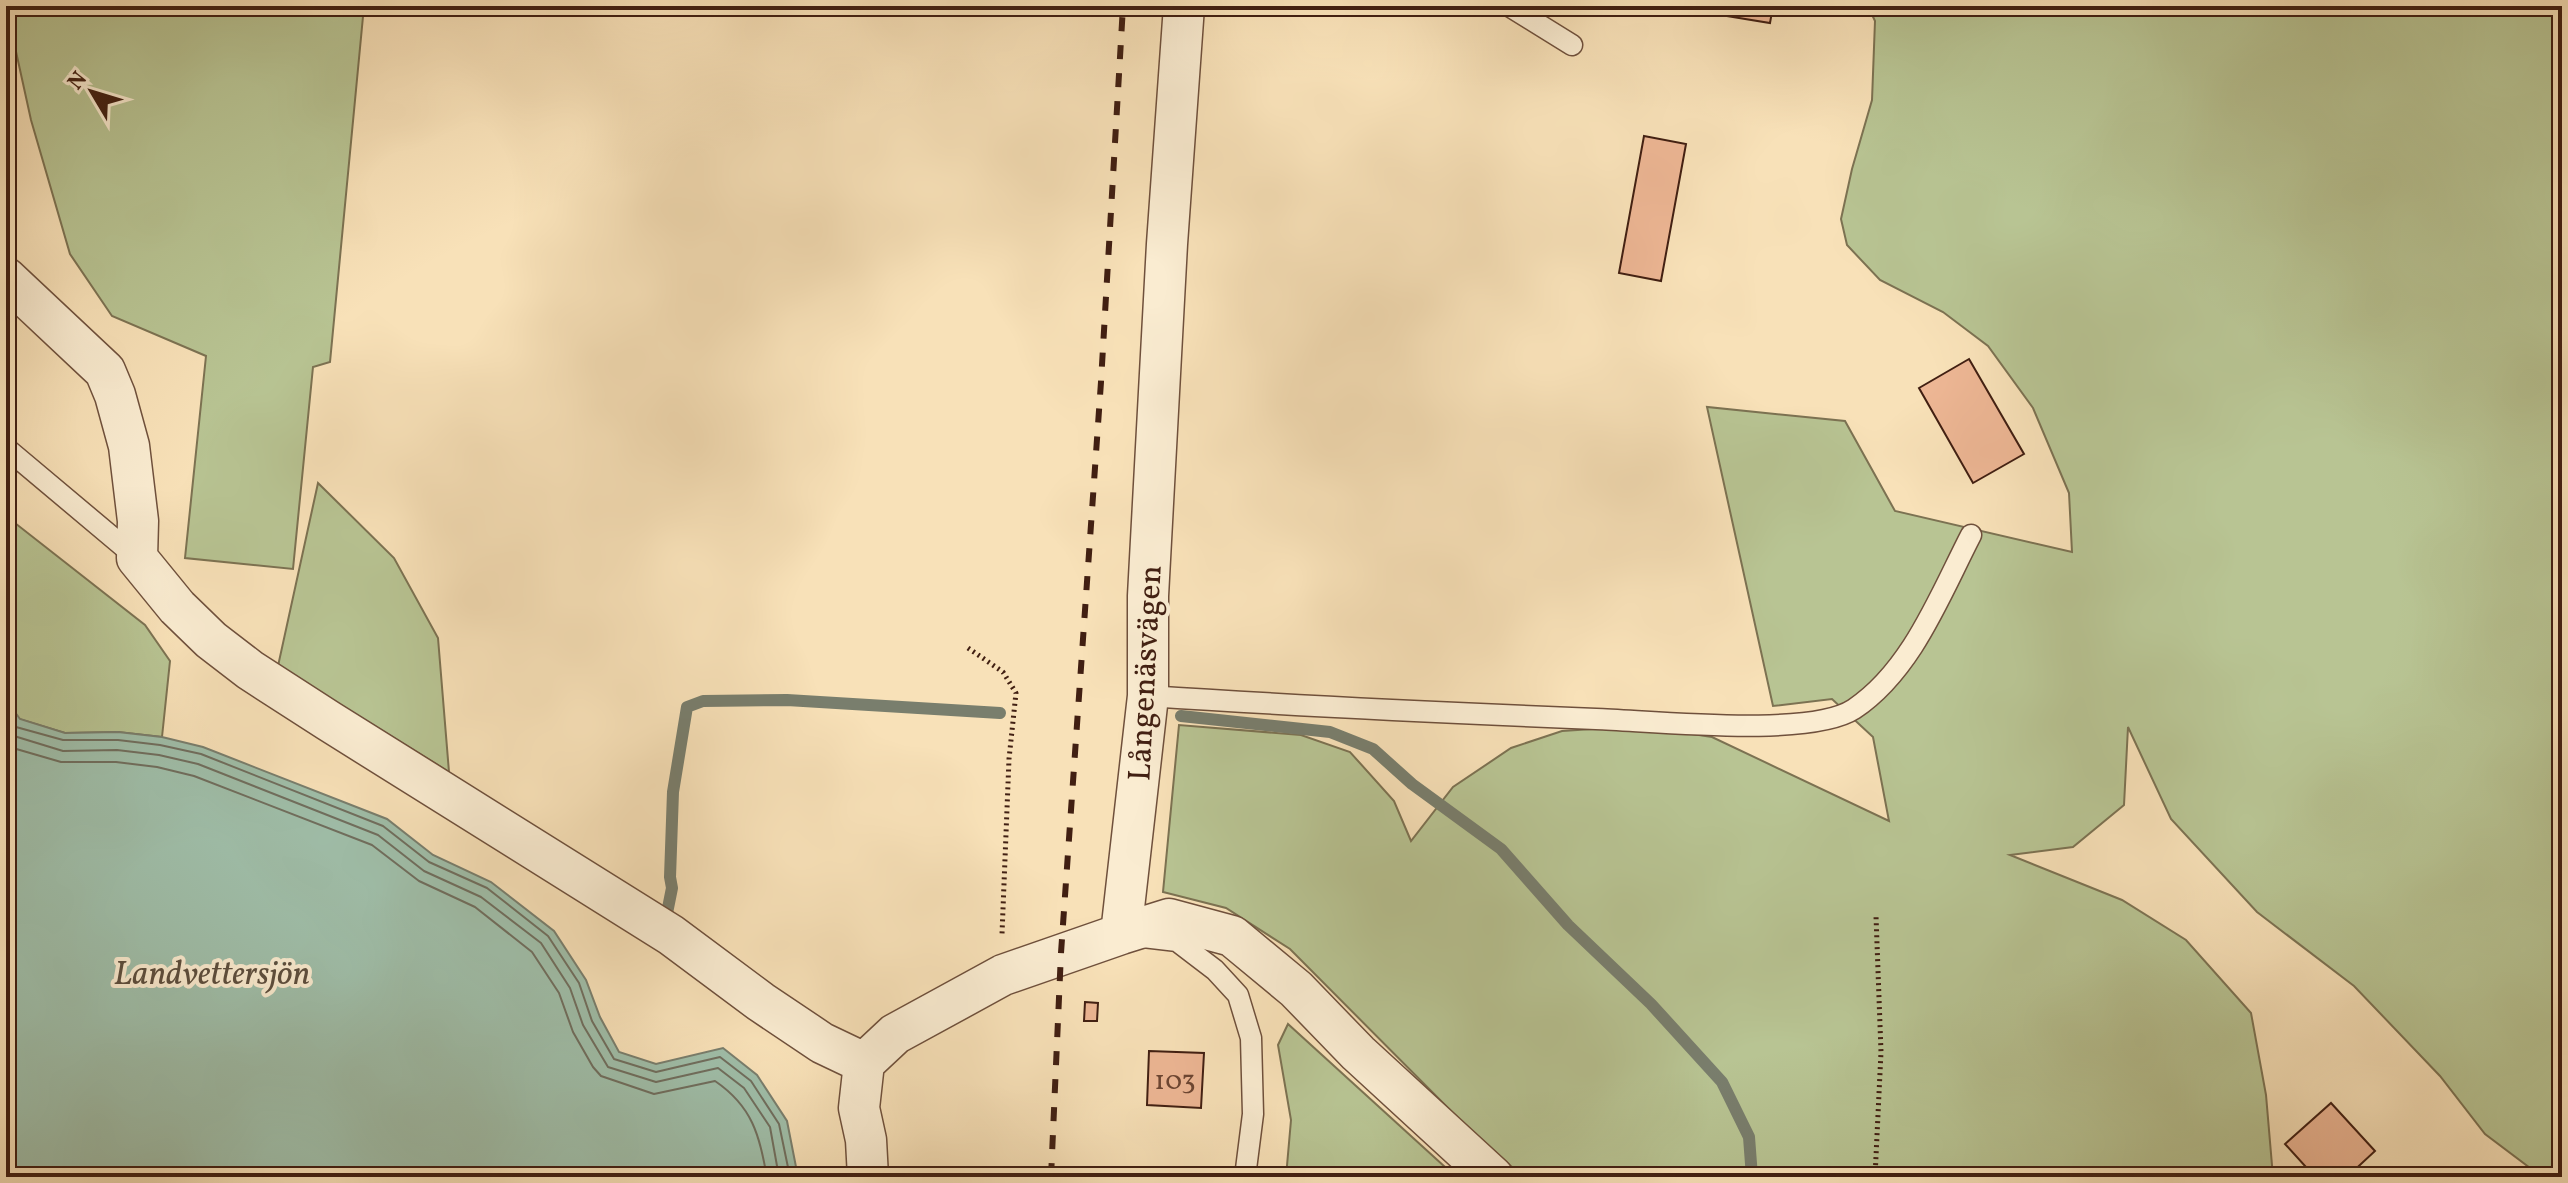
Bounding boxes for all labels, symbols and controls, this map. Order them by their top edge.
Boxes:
north arrow [52,52,132,132]
text: N [61,65,95,97]
street label: Långenäsvägen [1119,564,1175,782]
water label: Landvettersjön [114,952,310,999]
house number: 103 [1154,1062,1196,1101]

